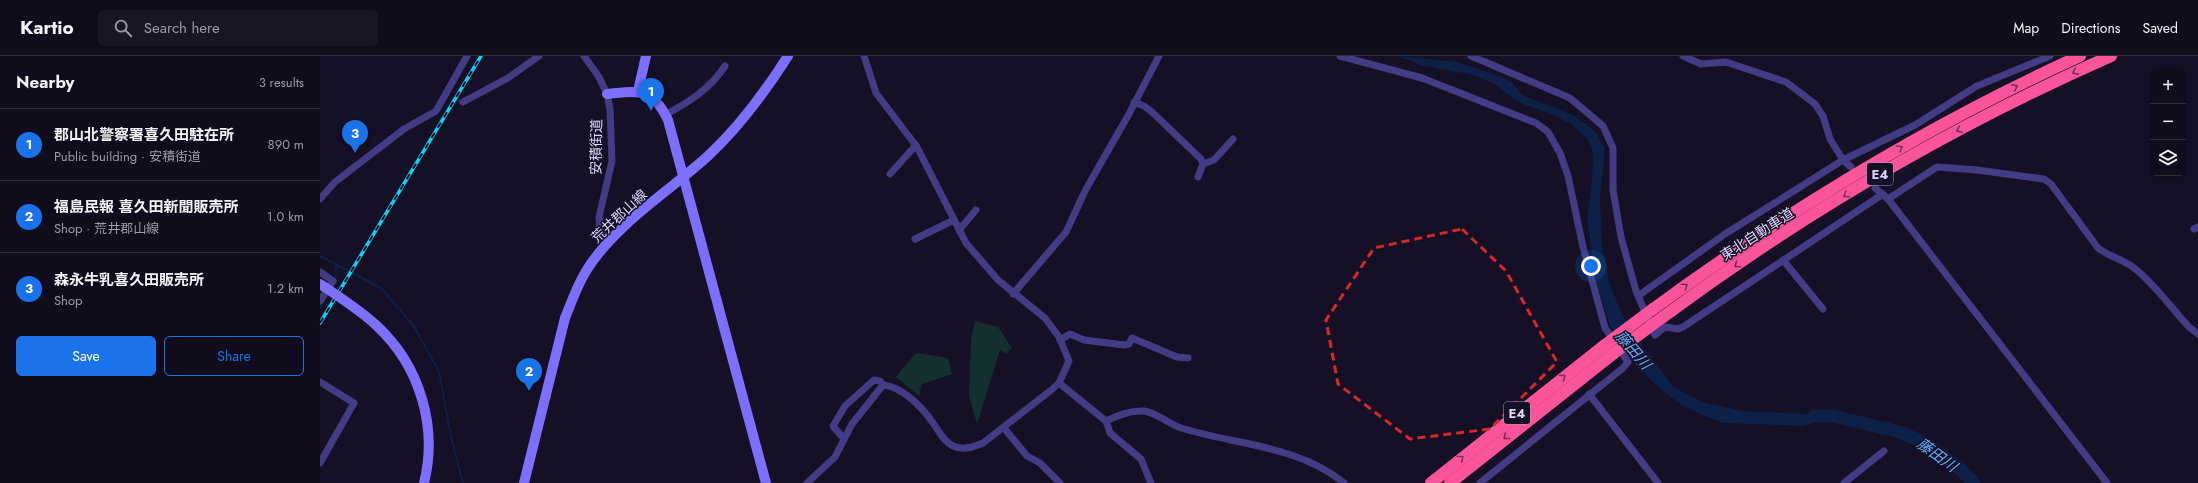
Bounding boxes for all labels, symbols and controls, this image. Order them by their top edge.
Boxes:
search box [98,10,378,46]
text: Kartio [20,14,74,41]
icon: search [112,17,134,39]
text: Search here [144,17,220,39]
text: Map [2013,18,2039,38]
text: Directions [2061,18,2121,38]
text: Saved [2143,18,2178,38]
one-way arrow [2072,67,2080,75]
map controls [2150,68,2186,176]
button: + [2150,68,2186,104]
text: Nearby [16,70,74,94]
text: 3 results [259,73,304,92]
pin: 1 [638,78,664,111]
one-way arrow [2011,84,2018,92]
button: − [2150,104,2186,140]
street label: 安積街道 [586,119,606,175]
pin: 3 [342,120,368,153]
text: 郡山北警察署喜久田駐在所 [54,124,234,146]
one-way arrow [1956,125,1963,133]
text: 1 [26,135,32,154]
text: 890 m [268,135,304,154]
button: layers [2150,140,2186,176]
one-way arrow [1896,146,1904,153]
text: Public building · 安積街道 [54,147,201,166]
road number: E4 [1867,163,1893,185]
street label: 荒井郡山線 [587,185,651,247]
one-way arrow [1843,190,1850,197]
text: 福島民報 喜久田新聞販売所 [54,196,239,218]
street label: 東北自動車道 [1716,203,1798,265]
text: 2 [25,207,33,226]
text: 1.0 km [267,207,304,226]
text: Shop · 荒井郡山線 [54,219,159,238]
your location [1581,256,1601,276]
one-way arrow [1734,260,1741,268]
text: 森永牛乳喜久田販売所 [54,269,204,291]
text: 3 [25,279,33,298]
text: 1.2 km [267,279,304,298]
one-way arrow [1681,283,1688,291]
text: Shop [54,291,82,310]
water label: 藤田川 [1610,326,1657,376]
button: Save [16,336,156,376]
button: Share [164,336,304,376]
pin: 2 [516,358,542,391]
one-way arrow [1558,375,1565,382]
road number: E4 [1504,402,1530,424]
one-way arrow [1504,433,1511,440]
water label: 藤田川 [1912,433,1963,478]
one-way arrow [1456,456,1464,463]

